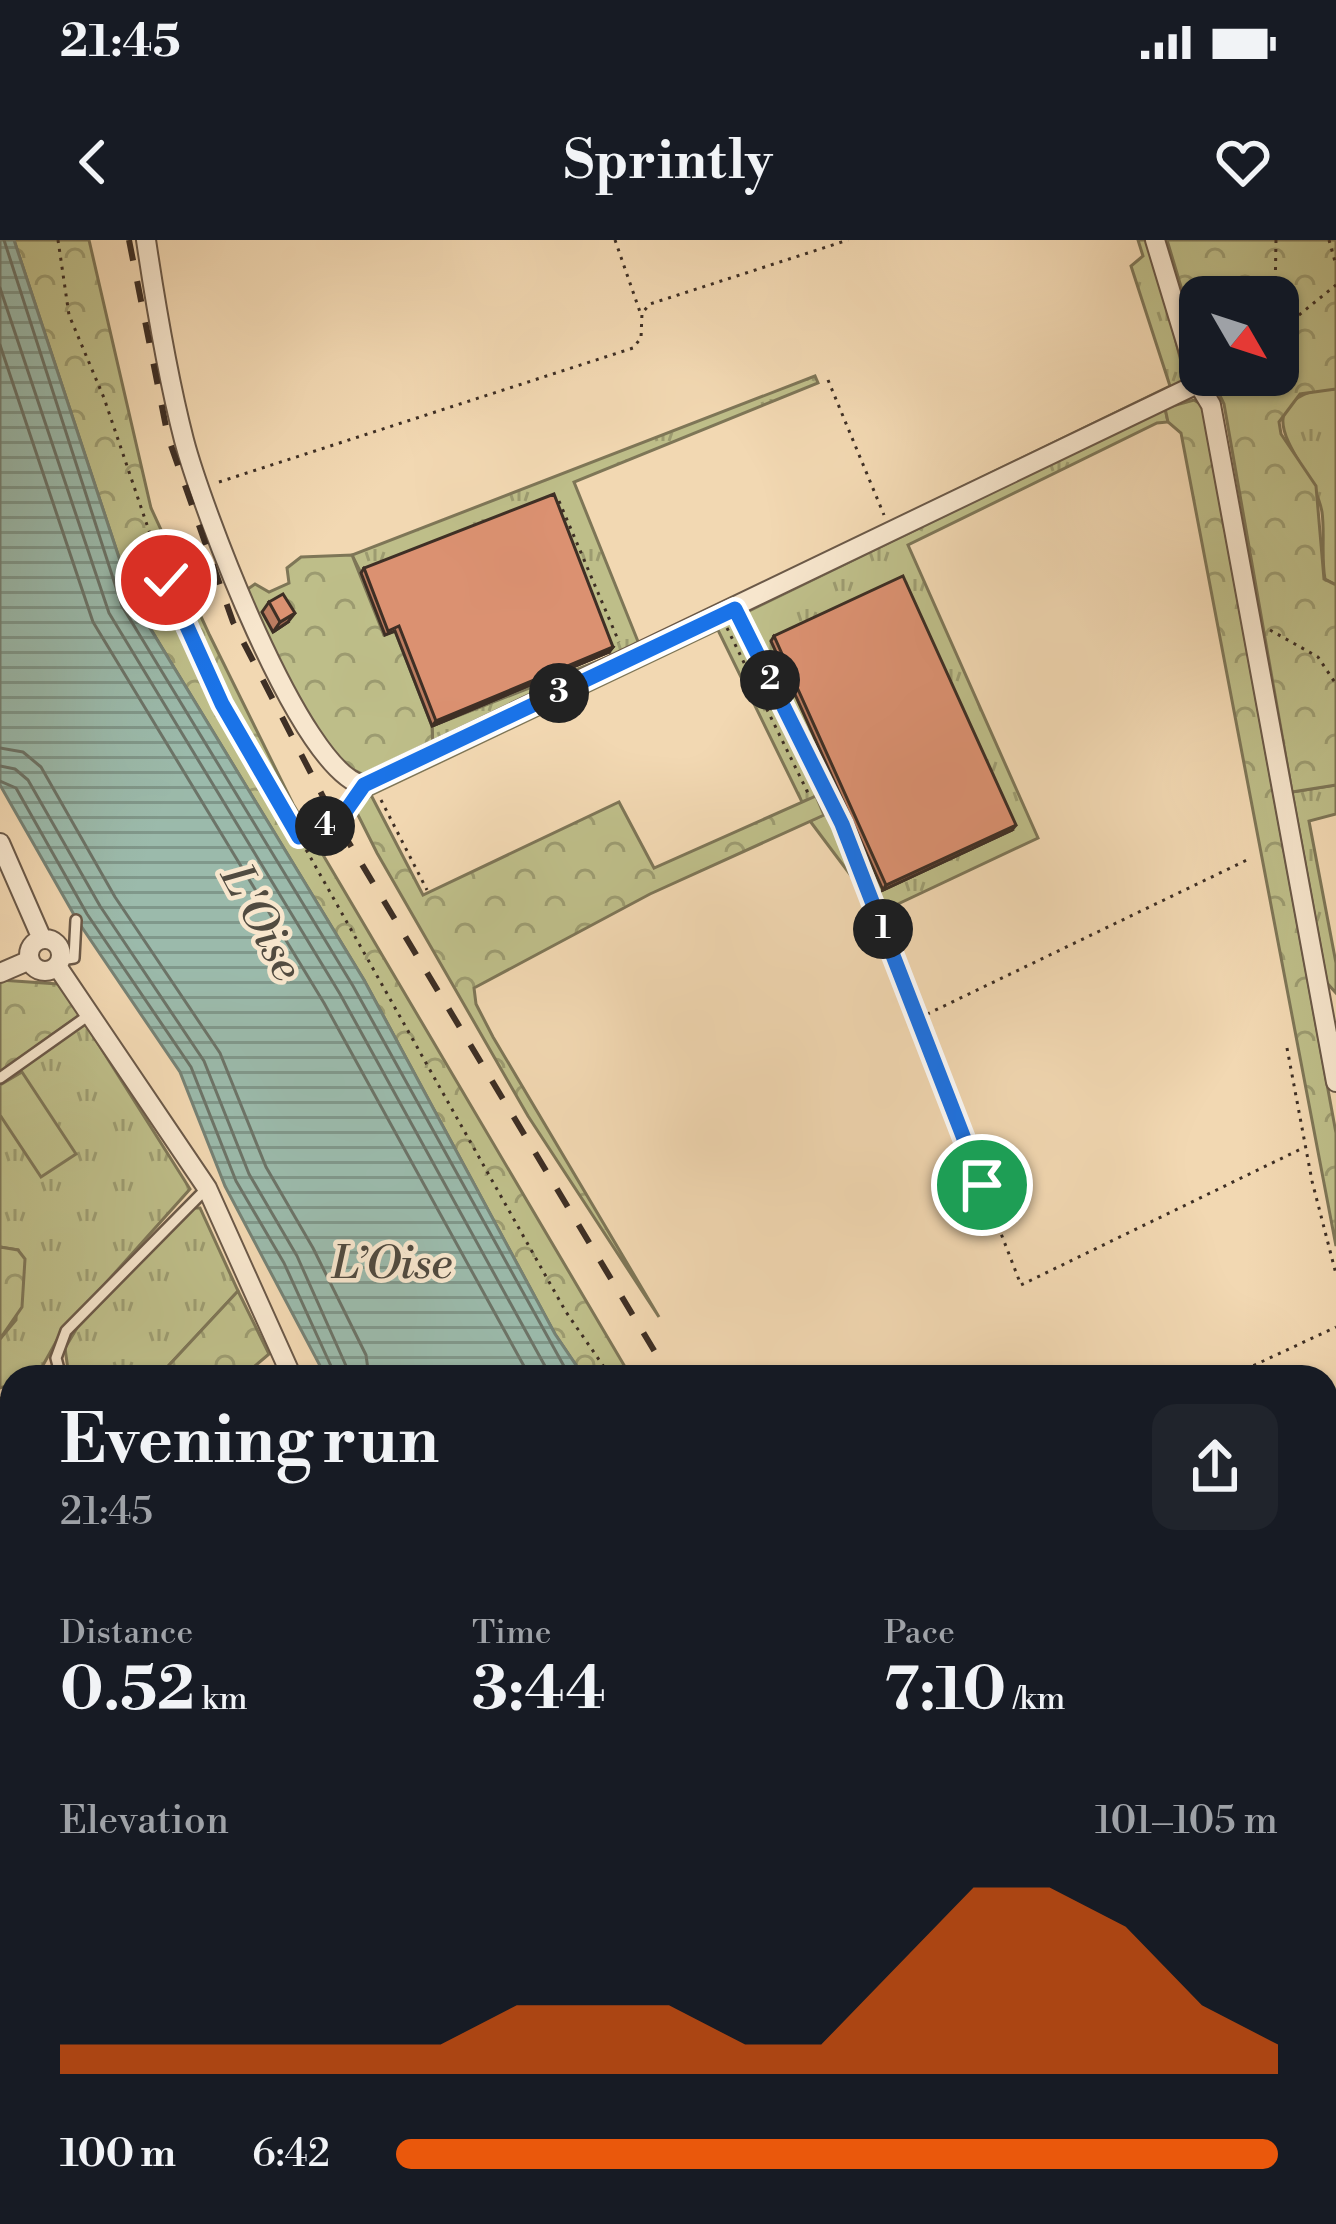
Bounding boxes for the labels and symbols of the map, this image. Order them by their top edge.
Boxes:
north arrow [1179,276,1299,396]
pin [115,529,217,631]
pin: 2 [740,650,800,710]
pin: 3 [529,663,589,723]
pin: 4 [295,796,355,856]
water label: L'Oise [206,854,315,991]
pin: 1 [853,899,913,959]
pin [931,1134,1033,1236]
water label: L’Oise [331,1236,452,1293]

